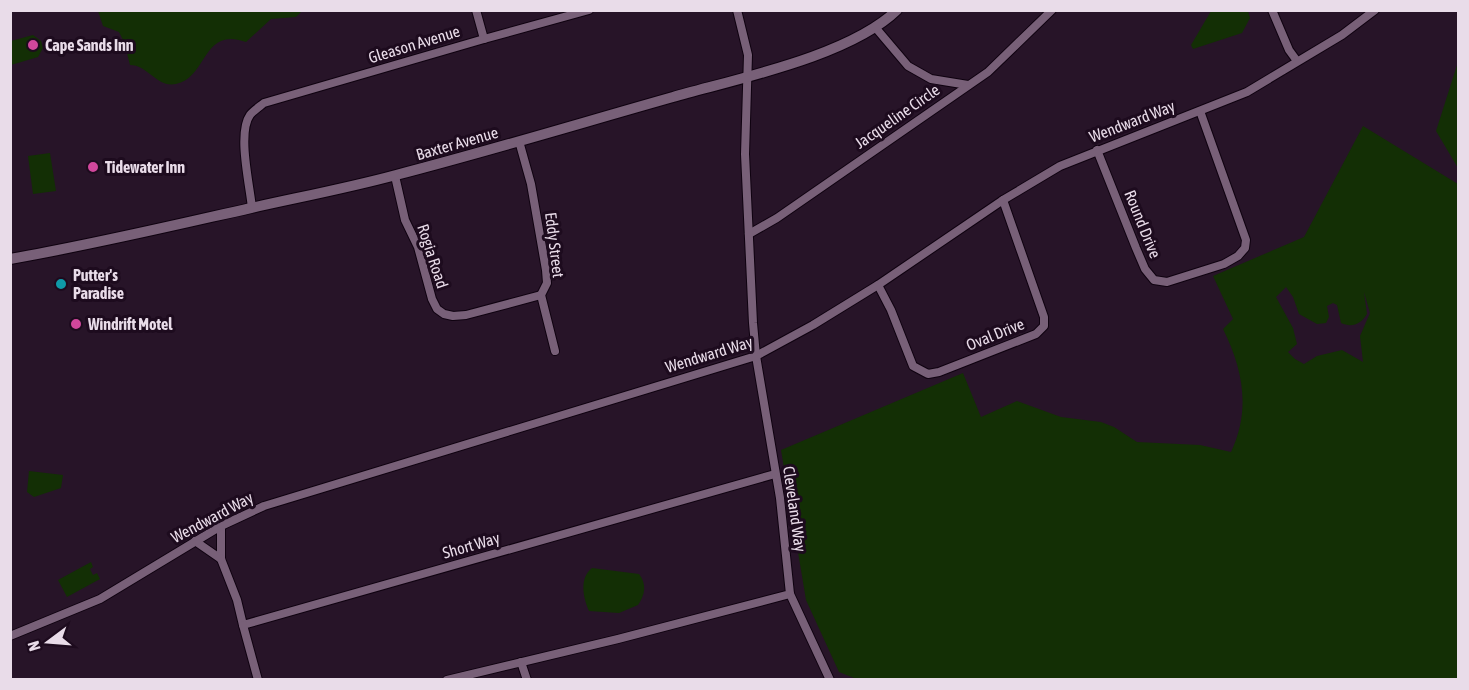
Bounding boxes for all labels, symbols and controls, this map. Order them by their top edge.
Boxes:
street label: Gleason Avenue [366,22,462,66]
place label: Cape Sands Inn [45,36,134,54]
marker: Cape Sands Inn [26,38,40,52]
street label: Jacqueline Circle [851,80,943,153]
street label: Wendward Way [1087,96,1178,147]
street label: Baxter Avenue [414,123,500,163]
place label: Tidewater Inn [105,158,185,176]
marker: Tidewater Inn [86,160,100,174]
street label: Round Drive [1121,187,1165,261]
street label: Eddy Street [541,211,568,279]
street label: Rogia Road [413,222,452,291]
place label: Putter's Paradise [73,266,124,302]
marker: Putter's Paradise [54,277,68,291]
street label: Oval Drive [963,314,1027,354]
place label: Windrift Motel [87,315,173,333]
marker: Windrift Motel [69,317,83,331]
street label: Wendward Way [663,332,755,377]
street label: Cleveland Way [779,465,810,554]
street label: Wendward Way [168,488,257,547]
street label: Short Way [440,528,502,563]
north arrow [18,612,78,672]
text: N [24,639,44,653]

